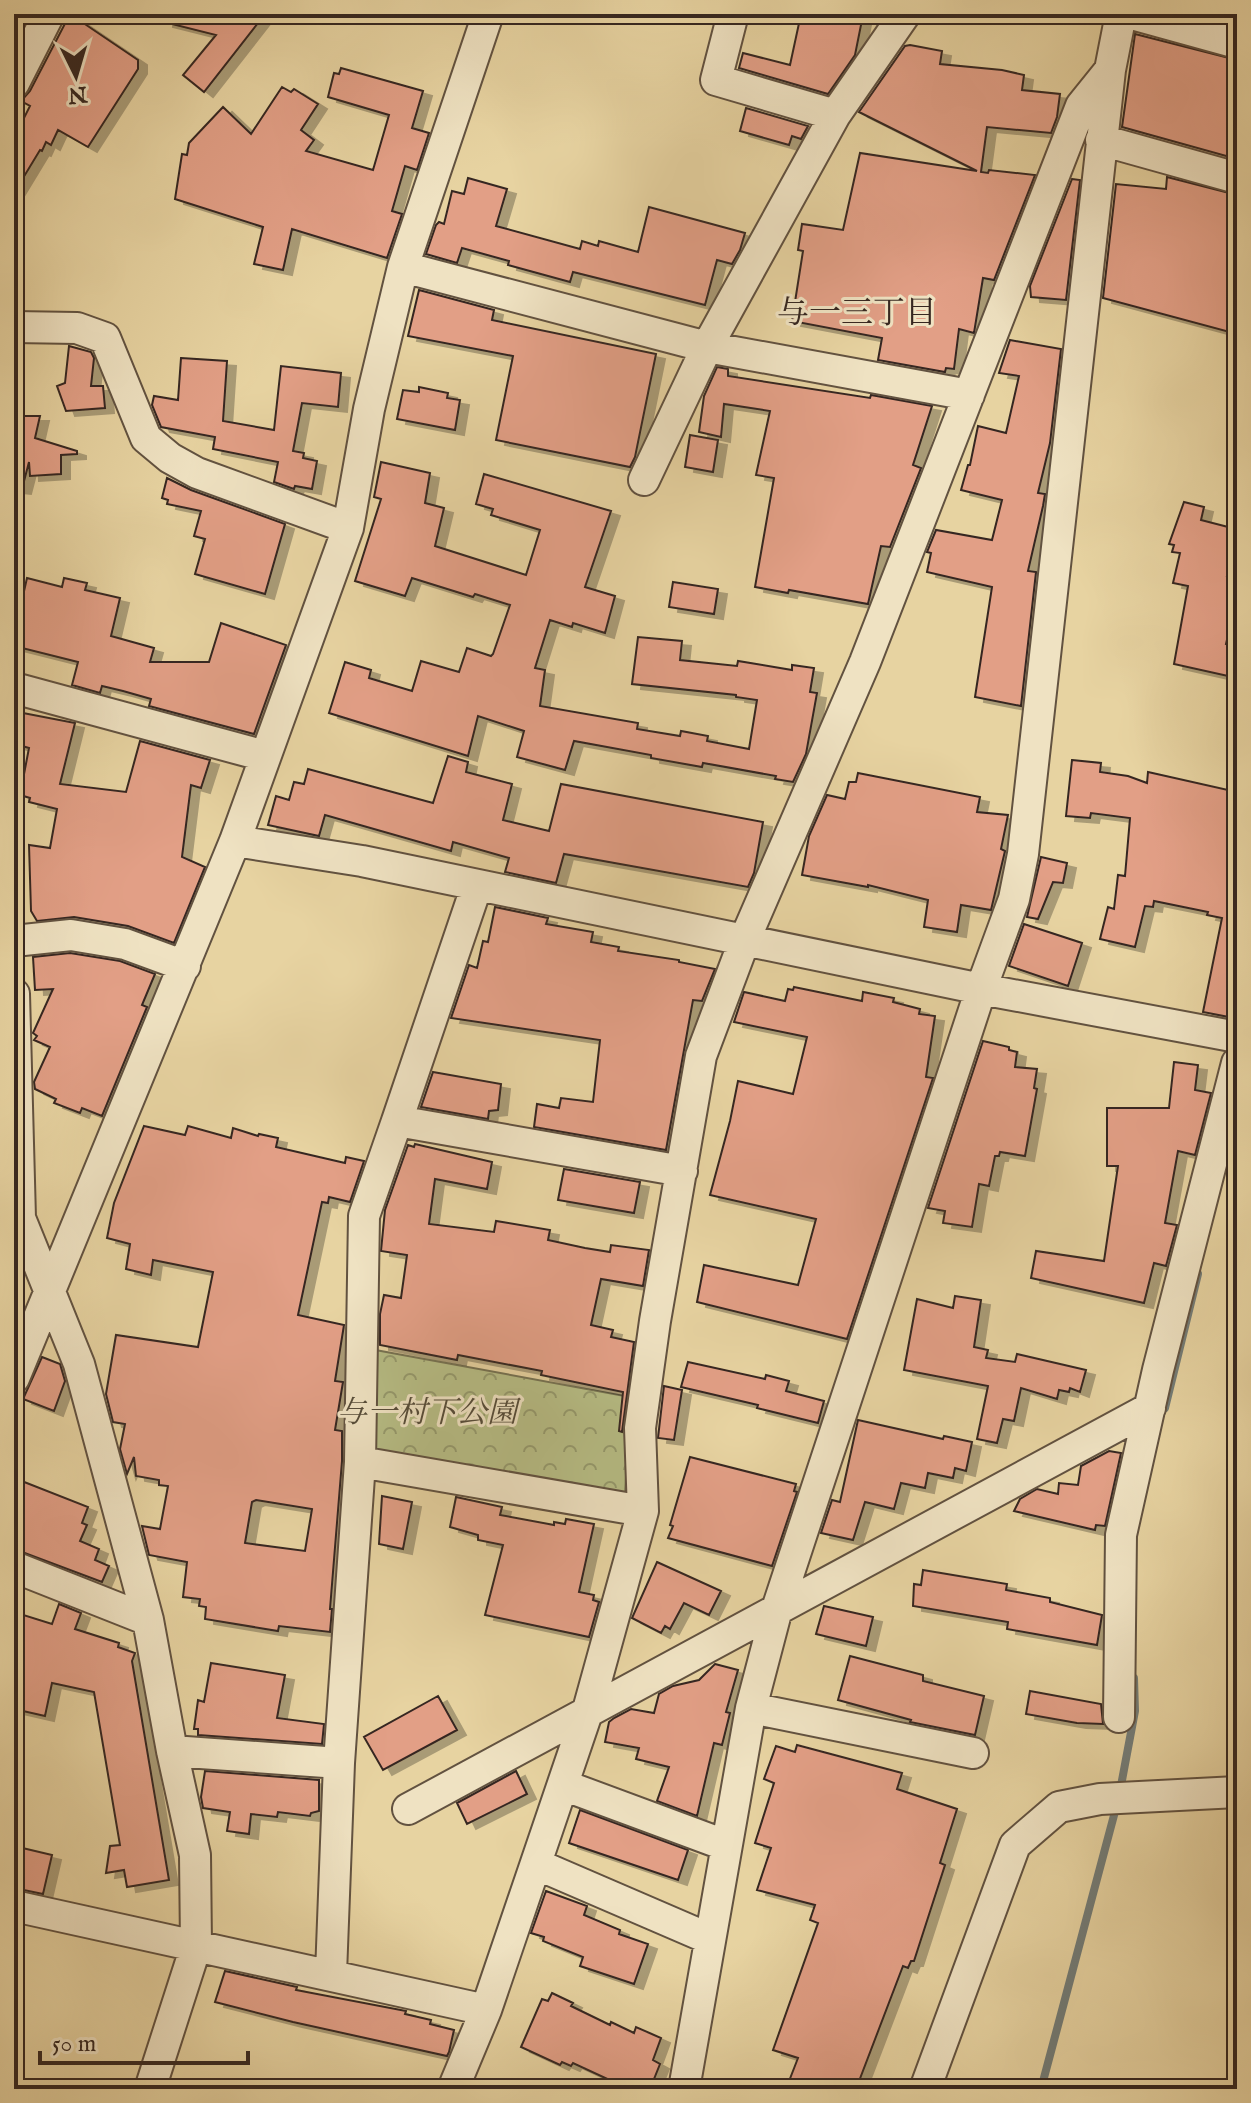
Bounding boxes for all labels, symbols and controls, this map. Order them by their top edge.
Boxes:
north arrow [36,36,116,116]
text: N [67,79,89,109]
district label: 与一三丁目 [777,294,937,335]
park label: 与一村下公園 [337,1395,522,1433]
scale bar [40,2015,248,2065]
text: 50 m [52,2029,96,2060]

